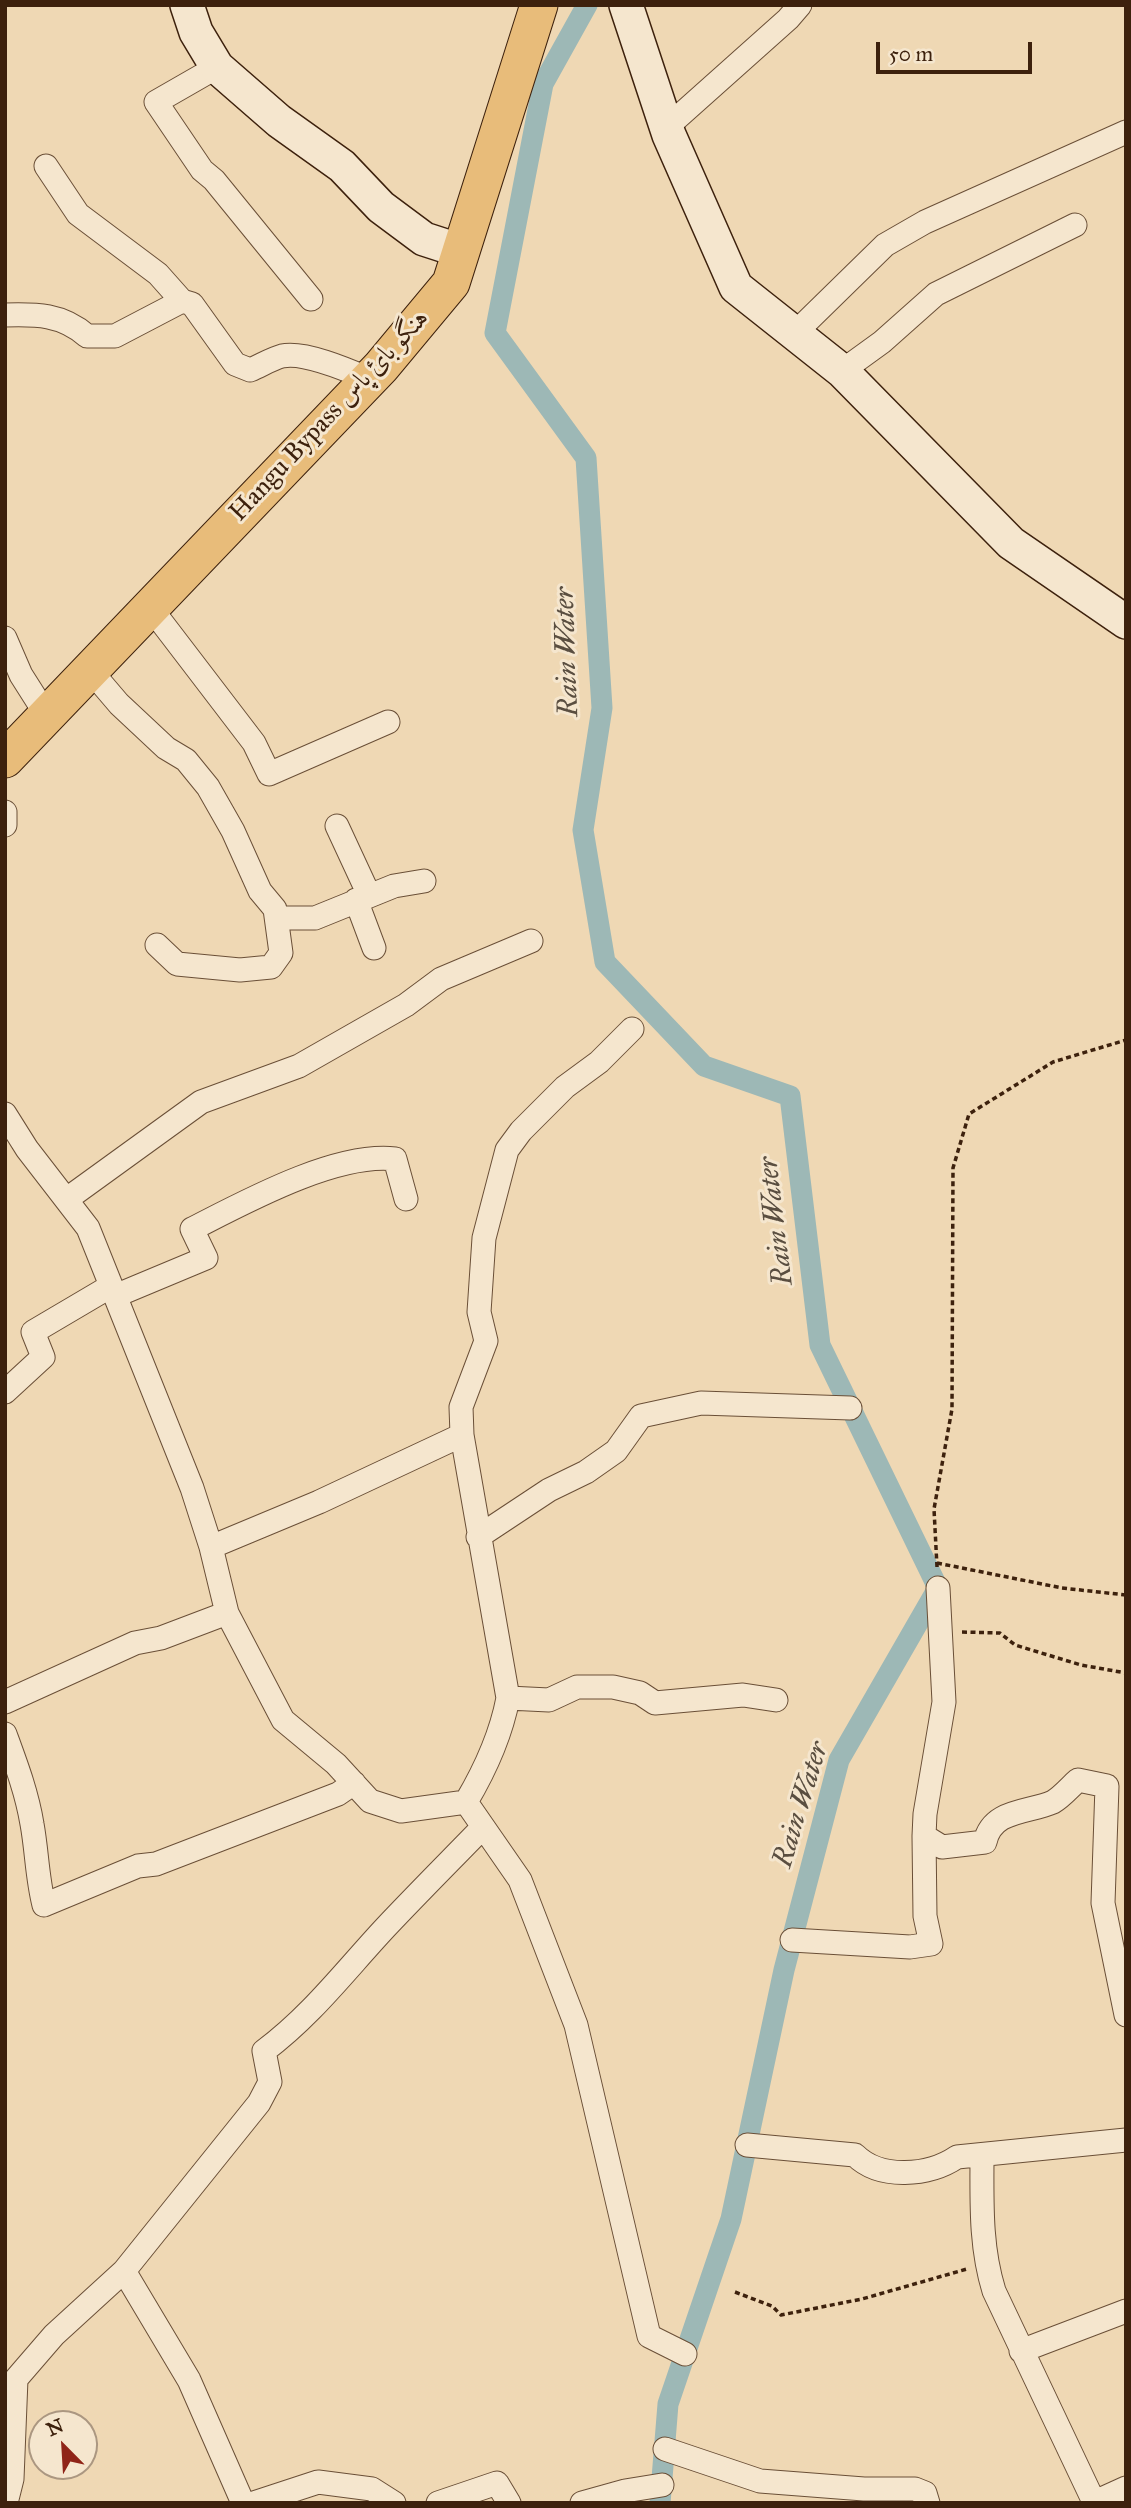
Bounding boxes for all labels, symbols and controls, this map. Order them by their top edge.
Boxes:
scale bar [879,28,1035,72]
text: 50 m [889,41,933,67]
street label: Hangu Bypass ہنگو بائ پاس [224,304,436,528]
water label: Rain Water [549,587,587,717]
water label: Rain Water [752,1155,802,1287]
water label: Rain Water [767,1738,837,1872]
north arrow [28,2410,98,2480]
text: N [43,2413,67,2441]

